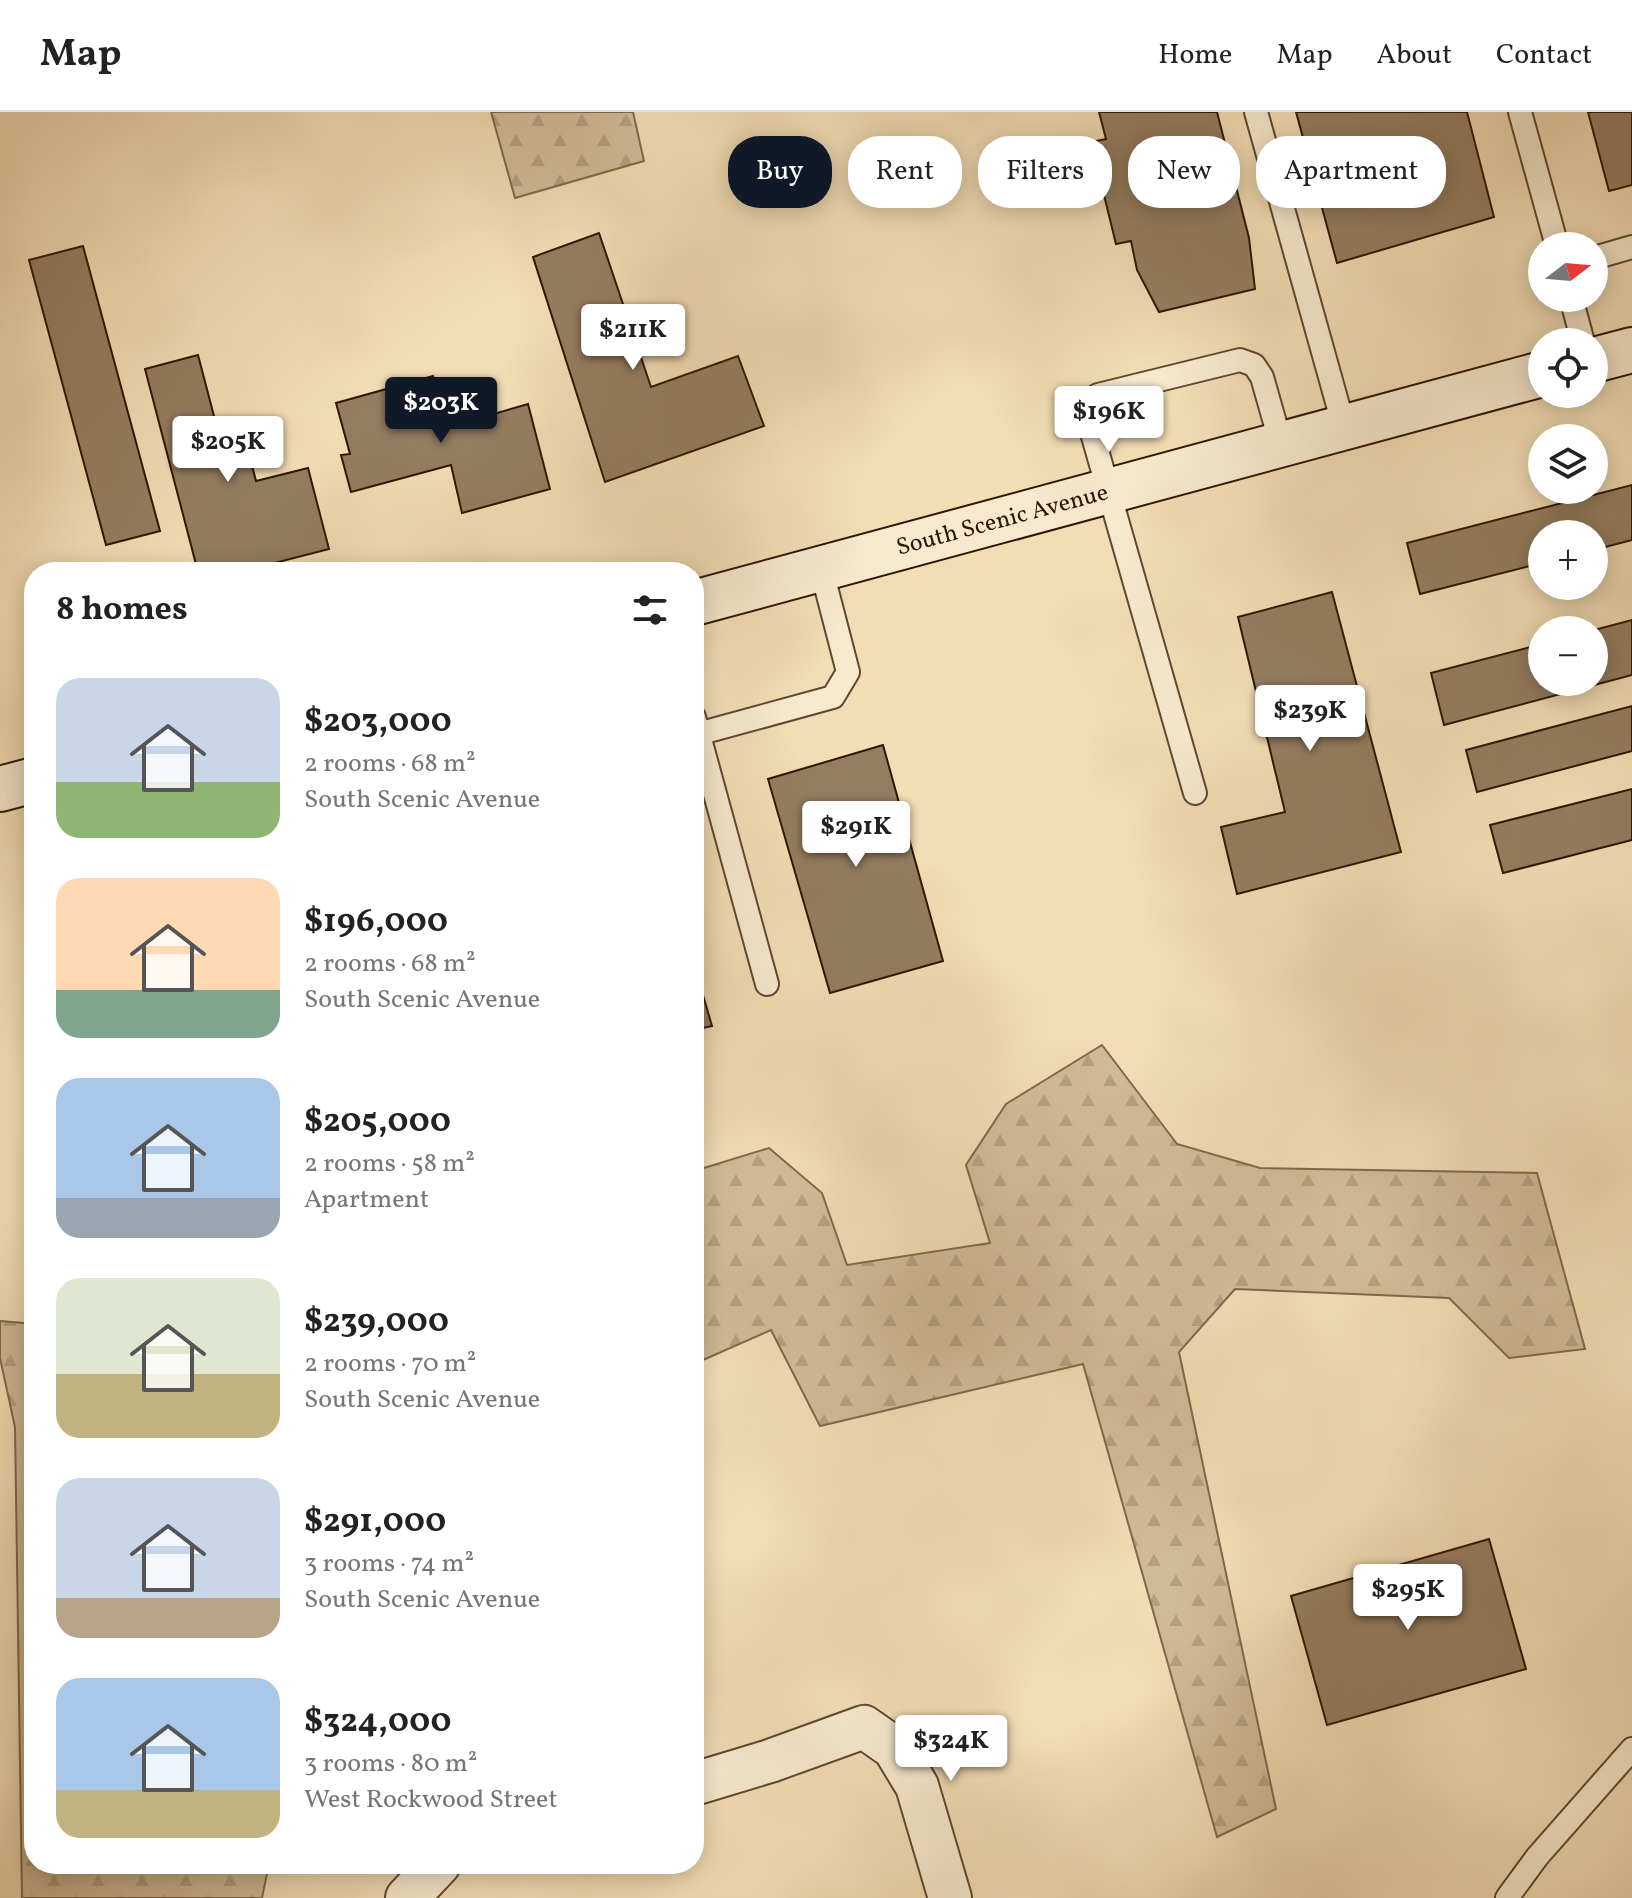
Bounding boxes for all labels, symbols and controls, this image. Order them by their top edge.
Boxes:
text: Map [40,29,121,82]
text: Home [1158,36,1232,75]
text: Map [1276,36,1332,75]
text: About [1376,36,1452,75]
text: Contact [1496,36,1592,75]
chip: Buy [728,136,832,208]
chip: Rent [848,136,962,208]
chip: Filters [978,136,1112,208]
chip: New [1128,136,1240,208]
chip: Apartment [1256,136,1446,208]
north arrow [1528,232,1608,312]
map controls [1528,232,1608,696]
pin: $211K [577,304,689,372]
text: $211K [599,312,667,348]
button: locate [1528,328,1608,408]
pin: $203K [385,377,497,445]
text: $203K [403,385,479,421]
pin: $196K [1053,386,1165,454]
text: $196K [1073,394,1145,430]
pin: $205K [172,416,284,484]
text: $205K [190,424,266,460]
button: layers [1528,424,1608,504]
street label: South Scenic Avenue [893,476,1112,566]
button: + [1528,520,1608,600]
text: 8 homes [56,587,188,634]
icon: filters [628,588,672,632]
button: − [1528,616,1608,696]
pin: $239K [1254,685,1366,753]
text: $239K [1273,693,1347,729]
text: $203,000 [304,699,452,746]
icon: home [120,710,216,806]
text: 2 rooms · 68 m² [304,746,476,782]
text: South Scenic Avenue [304,782,540,818]
pin: $291K [800,801,912,869]
text: $291K [820,809,892,845]
text: $196,000 [304,899,448,946]
icon: home [120,910,216,1006]
text: 2 rooms · 68 m² [304,946,476,982]
text: South Scenic Avenue [304,982,540,1018]
text: $205,000 [304,1099,451,1146]
icon: home [120,1110,216,1206]
text: 2 rooms · 58 m² [304,1146,475,1182]
text: Apartment [304,1182,429,1218]
text: $239,000 [304,1299,449,1346]
icon: home [120,1310,216,1406]
text: 2 rooms · 70 m² [304,1346,476,1382]
text: South Scenic Avenue [304,1382,540,1418]
text: $291,000 [304,1499,446,1546]
icon: home [120,1510,216,1606]
text: 3 rooms · 74 m² [304,1546,474,1582]
pin: $295K [1352,1564,1464,1632]
text: $295K [1371,1572,1445,1608]
text: South Scenic Avenue [304,1582,540,1618]
text: $324,000 [304,1699,451,1746]
icon: home [120,1710,216,1806]
pin: $324K [895,1715,1007,1783]
text: $324K [913,1723,989,1759]
text: 3 rooms · 80 m² [304,1746,477,1782]
text: West Rockwood Street [304,1782,558,1818]

